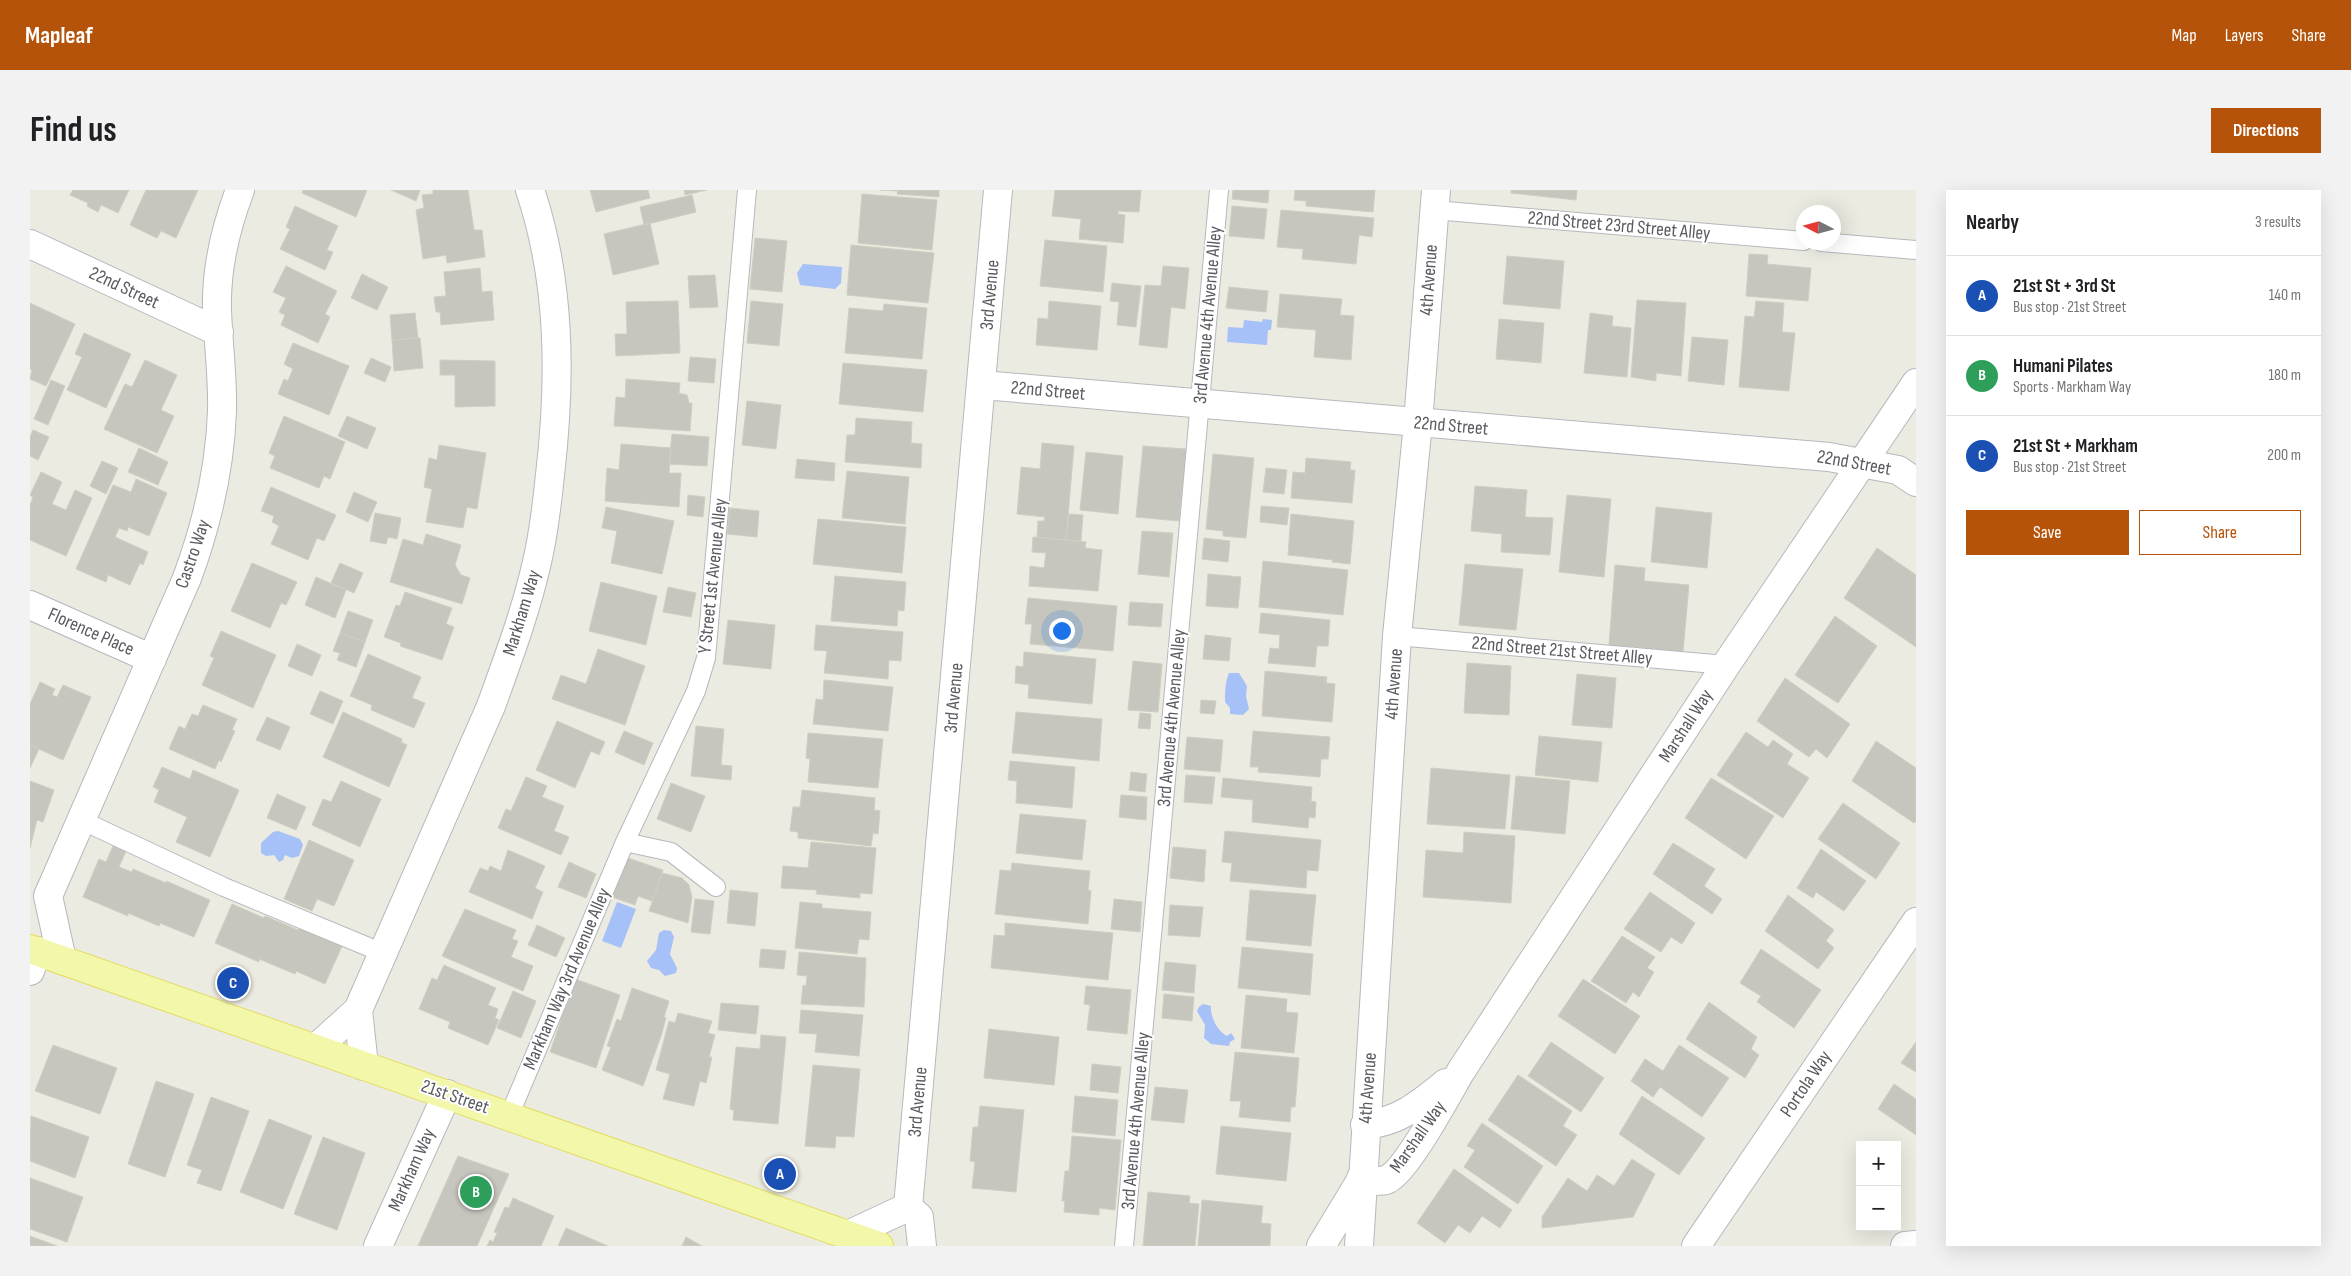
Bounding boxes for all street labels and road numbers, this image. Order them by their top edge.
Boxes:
street label: 22nd Street 23rd Street Alley [1527,207,1712,245]
street label: 3rd Avenue 4th Avenue Alley [1189,225,1227,405]
street label: 4th Avenue [1415,244,1443,316]
street label: 3rd Avenue [975,259,1005,331]
street label: 22nd Street [85,262,163,314]
street label: 22nd Street [1010,376,1086,406]
street label: 22nd Street [1413,411,1489,441]
street label: 22nd Street [1815,445,1893,481]
street label: Y Street 1st Avenue Alley [693,497,733,655]
street label: Castro Way [171,516,216,591]
street label: Markham Way [498,567,546,659]
street label: Florence Place [44,603,138,661]
street label: 3rd Avenue 4th Avenue Alley [1153,628,1191,808]
street label: 22nd Street 21st Street Alley [1471,632,1654,670]
street label: 4th Avenue [1380,648,1408,720]
street label: 3rd Avenue [939,662,969,734]
street label: Marshall Way [1654,685,1718,767]
street label: Markham Way 3rd Avenue Alley [518,884,616,1073]
street label: 3rd Avenue 4th Avenue Alley [1117,1031,1155,1211]
street label: Portola Way [1775,1046,1837,1122]
street label: 4th Avenue [1354,1052,1382,1124]
street label: 3rd Avenue [903,1066,933,1138]
street label: 21st Street [418,1075,492,1119]
street label: Marshall Way [1385,1096,1451,1177]
street label: Markham Way [384,1124,441,1215]

